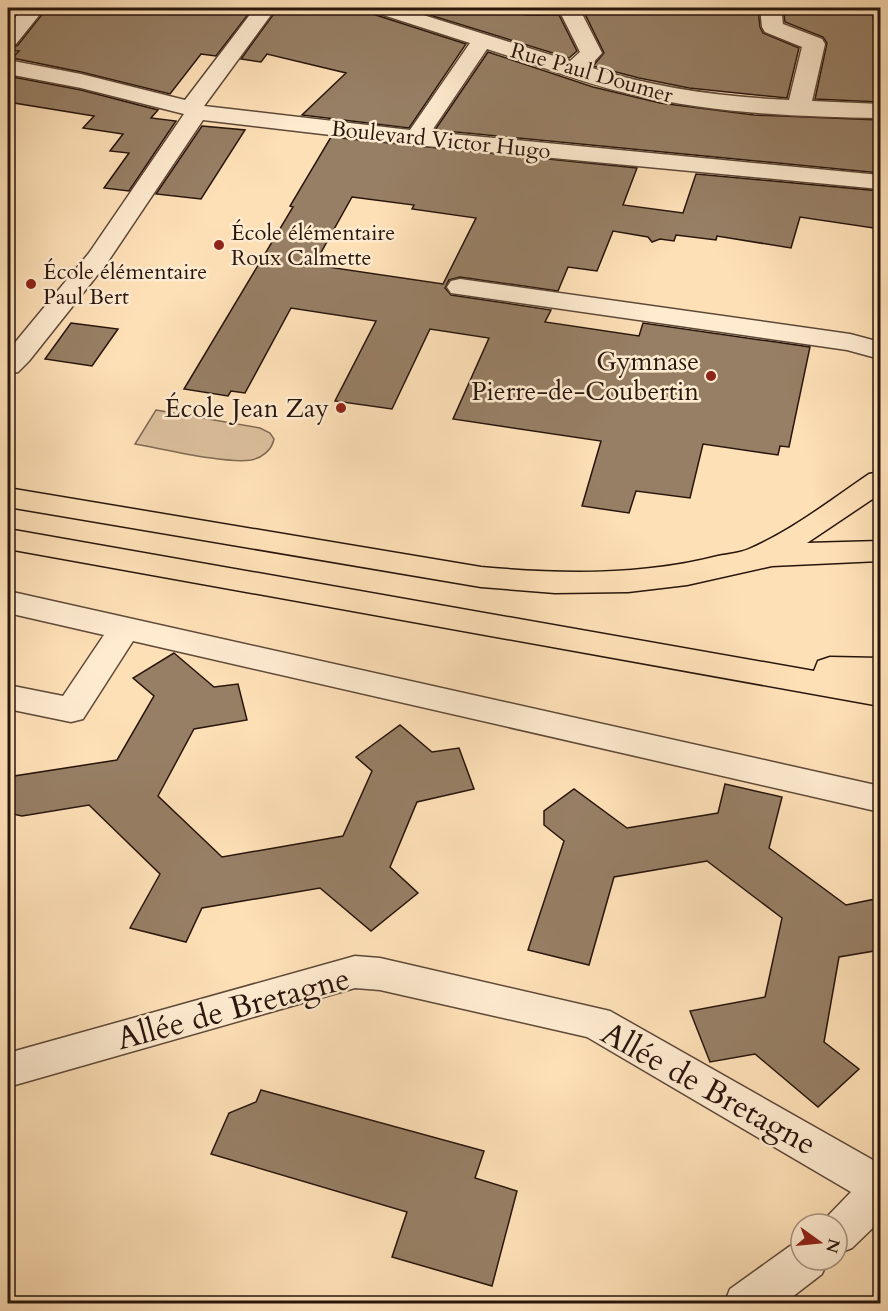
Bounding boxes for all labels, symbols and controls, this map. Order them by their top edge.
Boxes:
street label: Rue Paul Doumer [507,35,677,111]
street label: Boulevard Victor Hugo [330,114,552,166]
place label: École élémentaire Roux Calmette [231,218,395,273]
marker: École élémentaire Roux Calmette [212,238,226,252]
place label: École élémentaire Paul Bert [43,257,207,312]
marker: École élémentaire Paul Bert [24,277,38,291]
place label: Gymnase Pierre-de-Coubertin [471,344,699,409]
marker: Gymnase Pierre-de-Coubertin [704,369,718,383]
place label: École Jean Zay [165,391,329,426]
marker: École Jean Zay [334,401,348,415]
street label: Allée de Bretagne [112,957,355,1061]
street label: Allée de Bretagne [593,1012,824,1166]
north arrow [789,1212,849,1272]
text: N [820,1236,845,1255]

